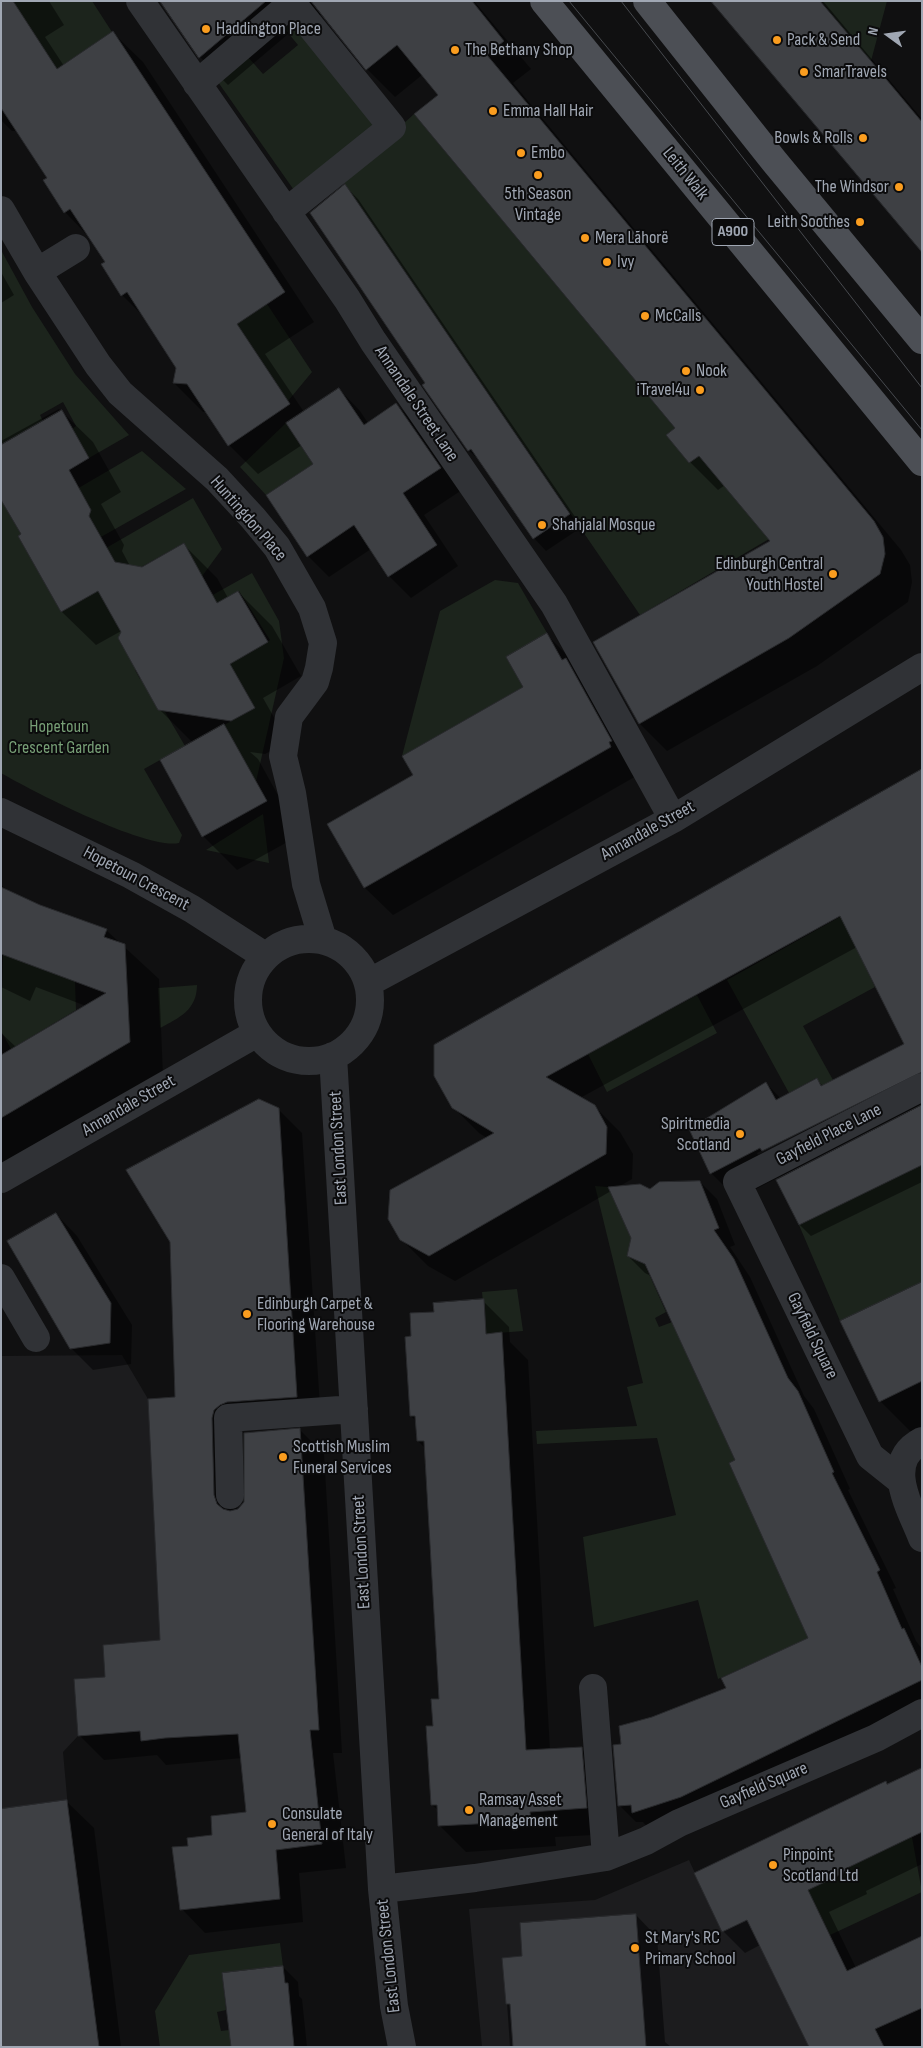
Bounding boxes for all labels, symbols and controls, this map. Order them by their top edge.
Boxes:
north arrow [863,10,913,60]
place label: Haddington Place [216,18,321,40]
marker: Haddington Place [200,23,212,35]
text: N [864,26,882,37]
place label: Pack & Send [787,29,860,51]
marker: Pack & Send [771,34,783,46]
place label: The Bethany Shop [465,39,573,61]
marker: The Bethany Shop [449,44,461,56]
place label: SmarTravels [814,61,887,83]
marker: SmarTravels [798,66,810,78]
place label: Emma Hall Hair [503,100,594,122]
marker: Emma Hall Hair [487,105,499,117]
place label: Bowls & Rolls [774,127,853,149]
marker: Bowls & Rolls [857,132,869,144]
place label: Embo [531,142,565,164]
street label: Leith Walk [657,143,713,205]
marker: Embo [515,147,527,159]
marker: 5th Season Vintage [532,169,544,181]
place label: The Windsor [815,176,889,198]
marker: The Windsor [893,181,905,193]
place label: 5th Season Vintage [505,183,571,225]
place label: Leith Soothes [767,211,850,233]
marker: Leith Soothes [854,216,866,228]
road number: A900 [712,218,754,246]
place label: Mera Lãhorë [595,227,668,249]
marker: Mera Lãhorë [579,232,591,244]
place label: Ivy [617,251,635,273]
marker: Ivy [601,256,613,268]
place label: McCalls [655,305,701,327]
marker: McCalls [639,310,651,322]
street label: Annandale Street Lane [369,342,463,466]
place label: Nook [696,360,727,382]
marker: Nook [680,365,692,377]
place label: iTravel4u [637,379,690,401]
marker: iTravel4u [694,384,706,396]
street label: Huntingdon Place [205,472,291,566]
place label: Shahjalal Mosque [552,514,656,536]
marker: Shahjalal Mosque [536,519,548,531]
place label: Edinburgh Central Youth Hostel [715,553,823,596]
marker: Edinburgh Central Youth Hostel [827,568,839,580]
park label: Hopetoun Crescent Garden [9,716,109,759]
street label: Annandale Street [597,796,699,866]
street label: Hopetoun Crescent [79,842,193,916]
street label: Annandale Street [79,1071,179,1141]
street label: East London Street [325,1090,353,1206]
street label: Gayfield Place Lane [773,1099,885,1171]
place label: Spiritmedia Scotland [661,1113,730,1156]
marker: Spiritmedia Scotland [734,1128,746,1140]
street label: Gayfield Square [782,1289,842,1383]
place label: Edinburgh Carpet & Flooring Warehouse [257,1293,375,1336]
marker: Edinburgh Carpet & Flooring Warehouse [241,1308,253,1320]
place label: Scottish Muslim Funeral Services [293,1436,392,1478]
marker: Scottish Muslim Funeral Services [277,1451,289,1463]
street label: East London Street [348,1494,376,1610]
street label: Gayfield Square [717,1758,811,1814]
place label: Ramsay Asset Management [479,1789,562,1832]
place label: Consulate General of Italy [282,1803,373,1846]
marker: Ramsay Asset Management [463,1804,475,1816]
marker: Consulate General of Italy [266,1818,278,1830]
place label: Pinpoint Scotland Ltd [783,1844,858,1886]
marker: Pinpoint Scotland Ltd [767,1859,779,1871]
street label: East London Street [372,1898,406,2014]
place label: St Mary's RC Primary School [645,1927,736,1970]
marker: St Mary's RC Primary School [629,1942,641,1954]

